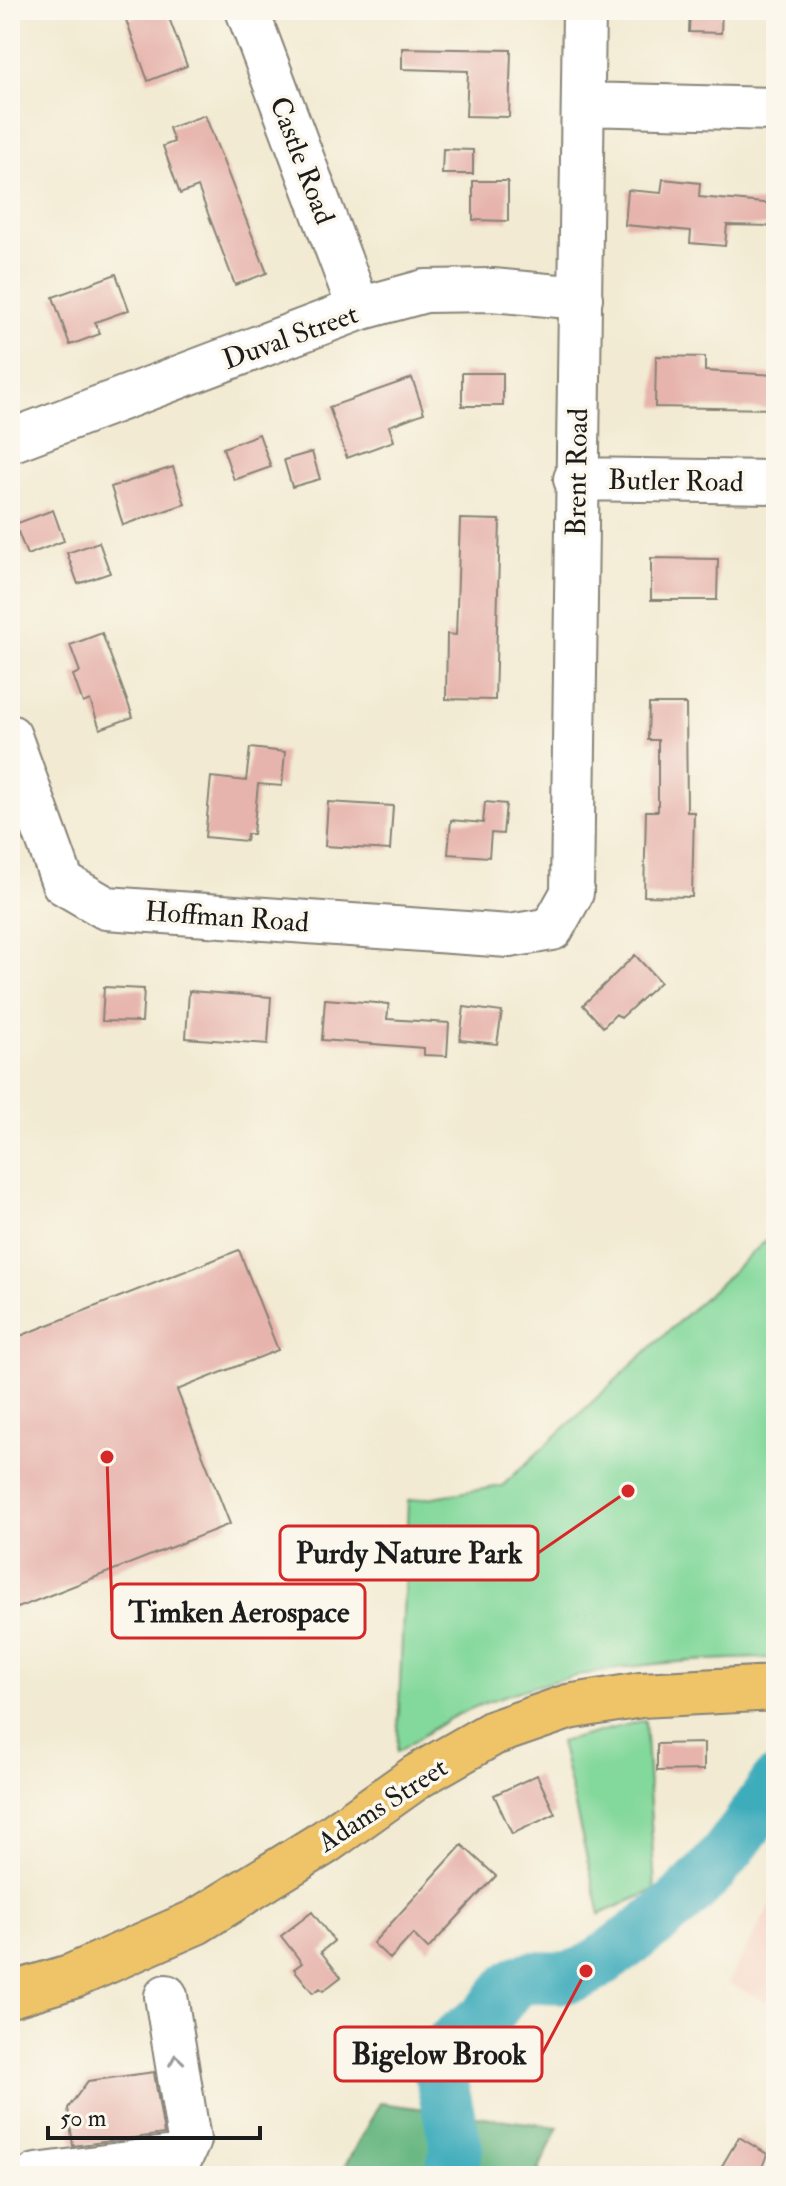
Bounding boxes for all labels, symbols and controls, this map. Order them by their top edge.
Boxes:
street label: Castle Road [261,92,342,229]
street label: Duval Street [218,297,363,378]
street label: Brent Road [559,408,596,536]
street label: Butler Road [608,463,744,500]
street label: Hoffman Road [144,894,310,941]
callout: Purdy Nature Park [280,1526,538,1580]
text: Purdy Nature Park [296,1535,523,1572]
callout: Timken Aerospace [112,1584,365,1638]
text: Timken Aerospace [128,1594,350,1631]
street label: Adams Street [310,1750,454,1861]
callout: Bigelow Brook [335,2027,542,2081]
text: Bigelow Brook [351,2036,527,2073]
one-way arrow [169,2053,186,2067]
scale bar [48,2090,260,2140]
text: 50 m [60,2103,107,2134]

